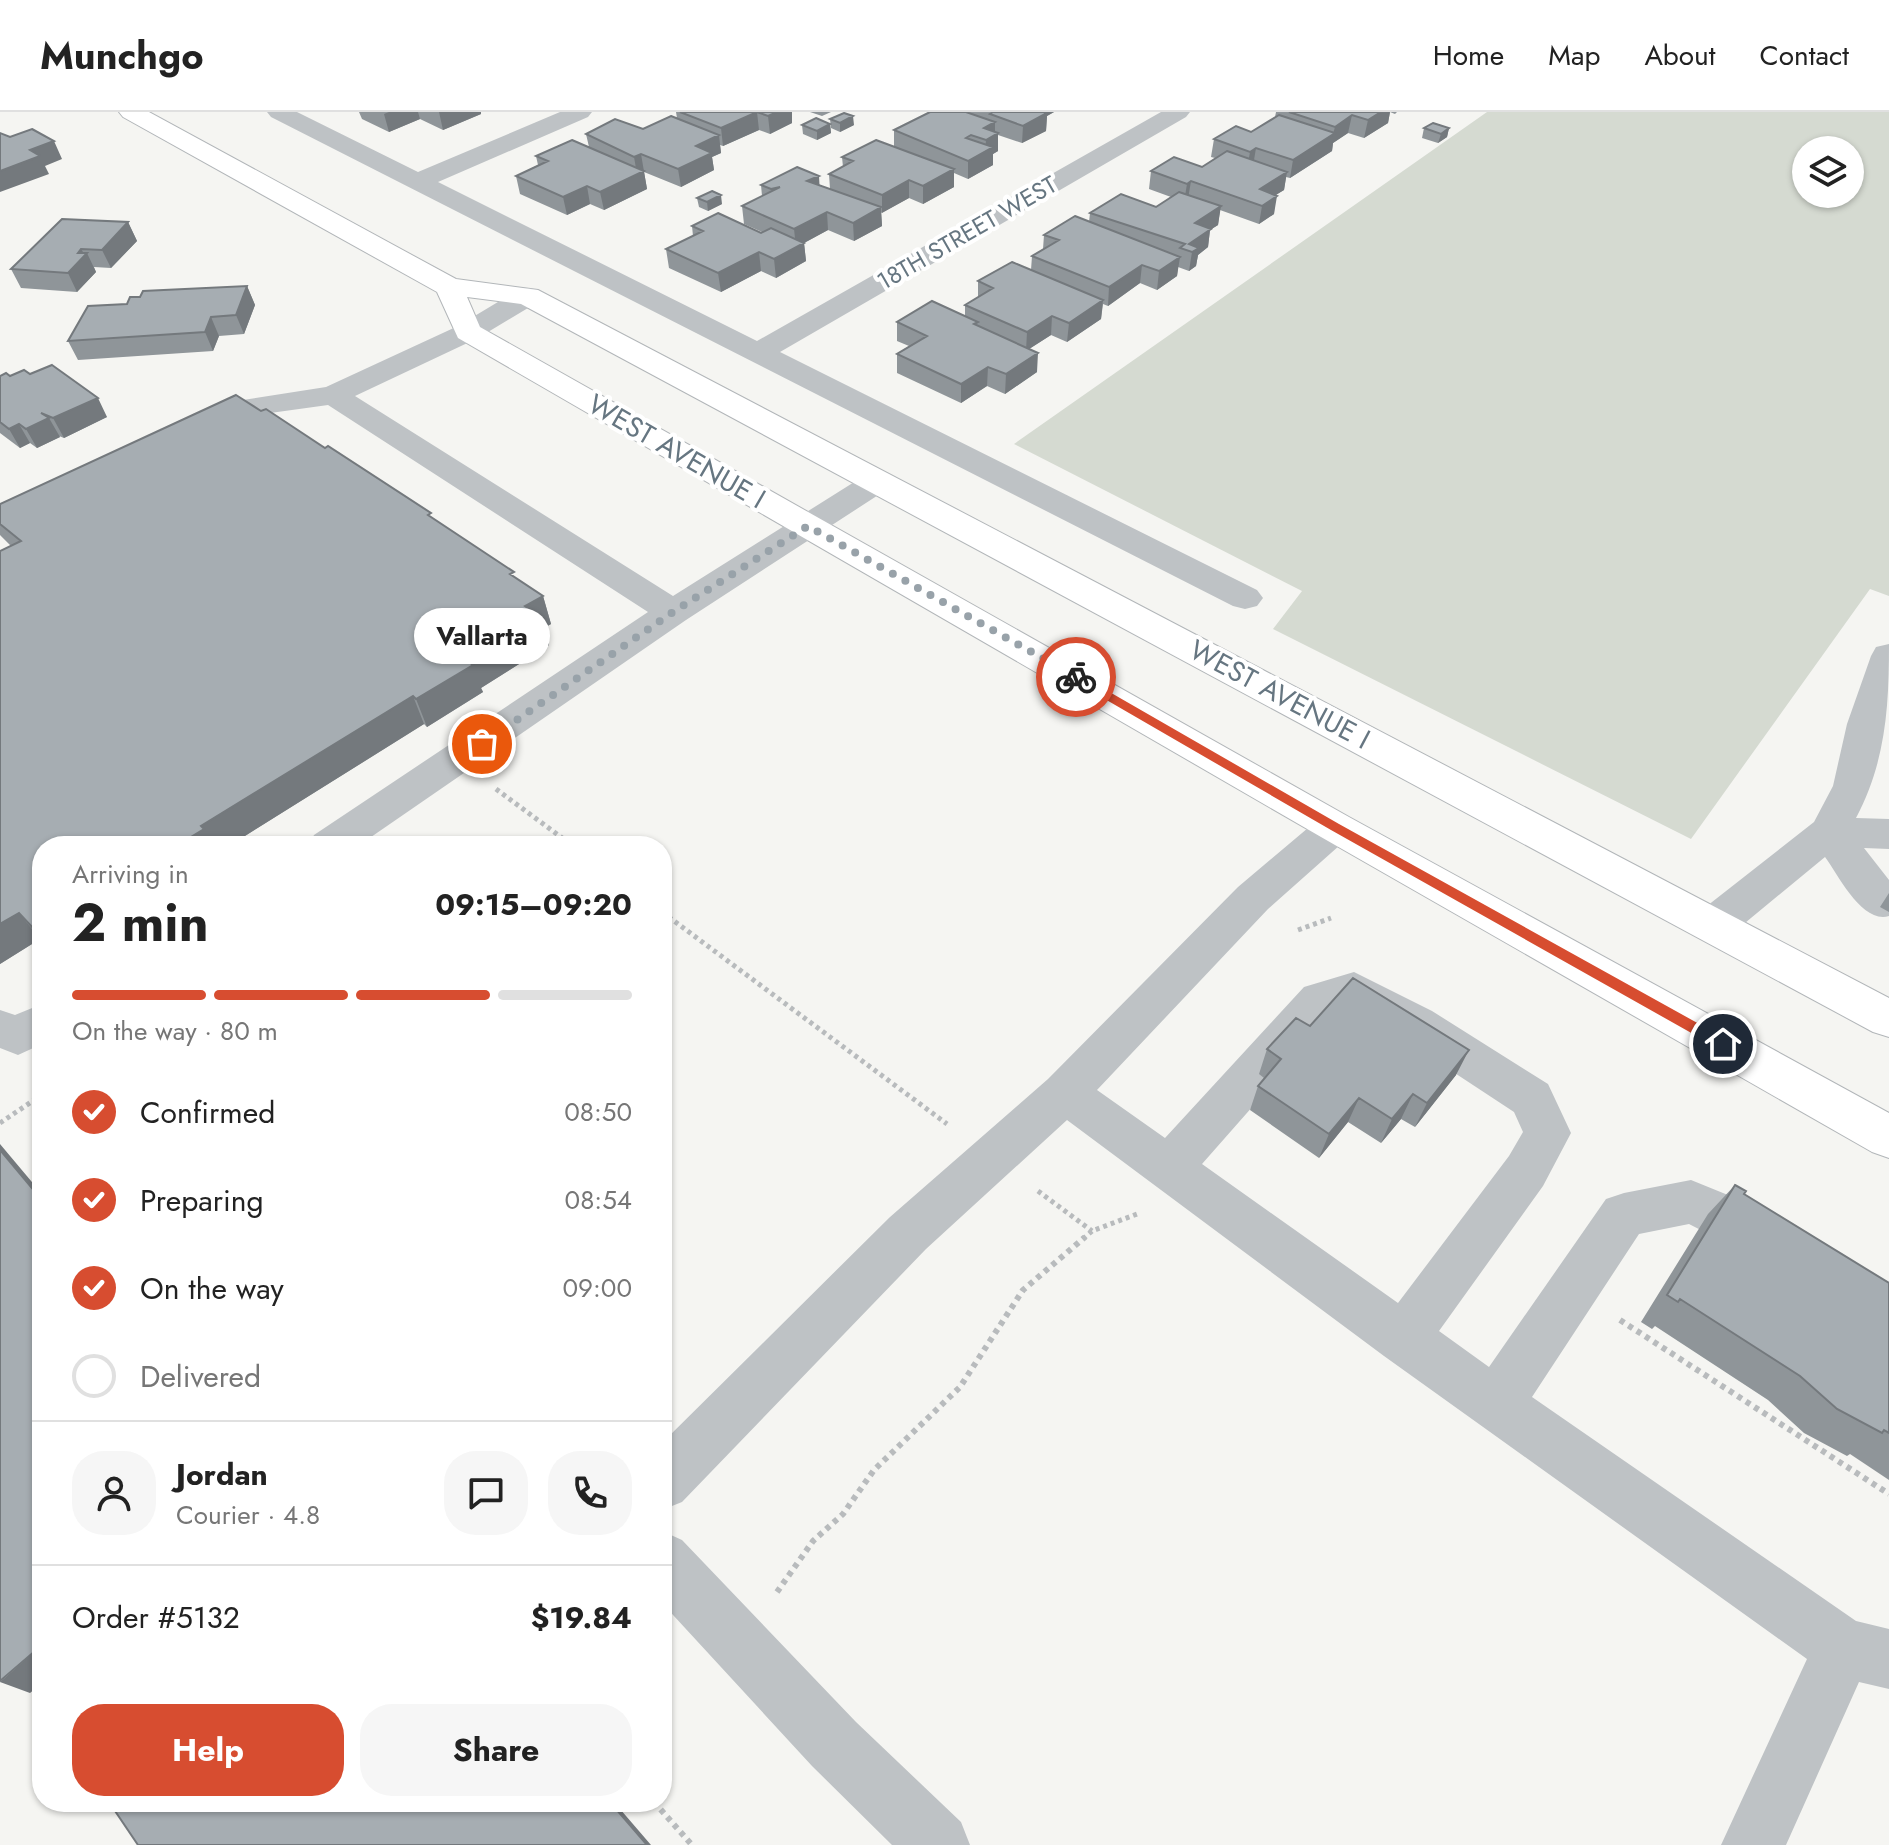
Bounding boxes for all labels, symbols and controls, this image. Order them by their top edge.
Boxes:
text: Munchgo [40,28,204,83]
text: Home [1433,35,1504,76]
text: Map [1548,35,1600,76]
text: About [1644,35,1716,76]
text: Contact [1760,35,1849,76]
map controls [1792,136,1864,208]
button: layers [1792,136,1864,208]
street label: 18TH STREET WEST [870,167,1063,298]
street label: WEST AVENUE I [580,384,773,519]
callout: Vallarta [414,608,550,664]
text: Vallarta [436,617,528,655]
street label: WEST AVENUE I [1182,630,1377,759]
courier [1036,637,1116,717]
icon: bike [1054,655,1098,699]
pin [448,710,516,778]
icon: bag [460,722,504,766]
text: Arriving in [72,855,189,893]
text: 09:15–09:20 [435,883,632,926]
text: 2 min [72,885,209,961]
pin [1689,1010,1757,1078]
text: On the way · 80 m [72,1012,278,1050]
icon: home [1701,1022,1745,1066]
icon: check [72,1090,116,1134]
text: Confirmed [140,1091,275,1134]
text: 08:50 [564,1093,632,1131]
icon: check [72,1178,116,1222]
text: Preparing [140,1179,264,1222]
text: 08:54 [565,1181,632,1219]
icon: check [72,1266,116,1310]
text: On the way [140,1267,284,1310]
text: 09:00 [562,1269,632,1307]
text: Delivered [140,1355,261,1398]
button: person [72,1451,156,1535]
button: chat [444,1451,528,1535]
button: phone [548,1451,632,1535]
text: Jordan [176,1453,268,1496]
text: Courier · 4.8 [176,1496,320,1534]
text: Order #5132 [72,1596,240,1639]
text: $19.84 [531,1596,632,1639]
button: Help [72,1704,344,1796]
button: Share [360,1704,632,1796]

